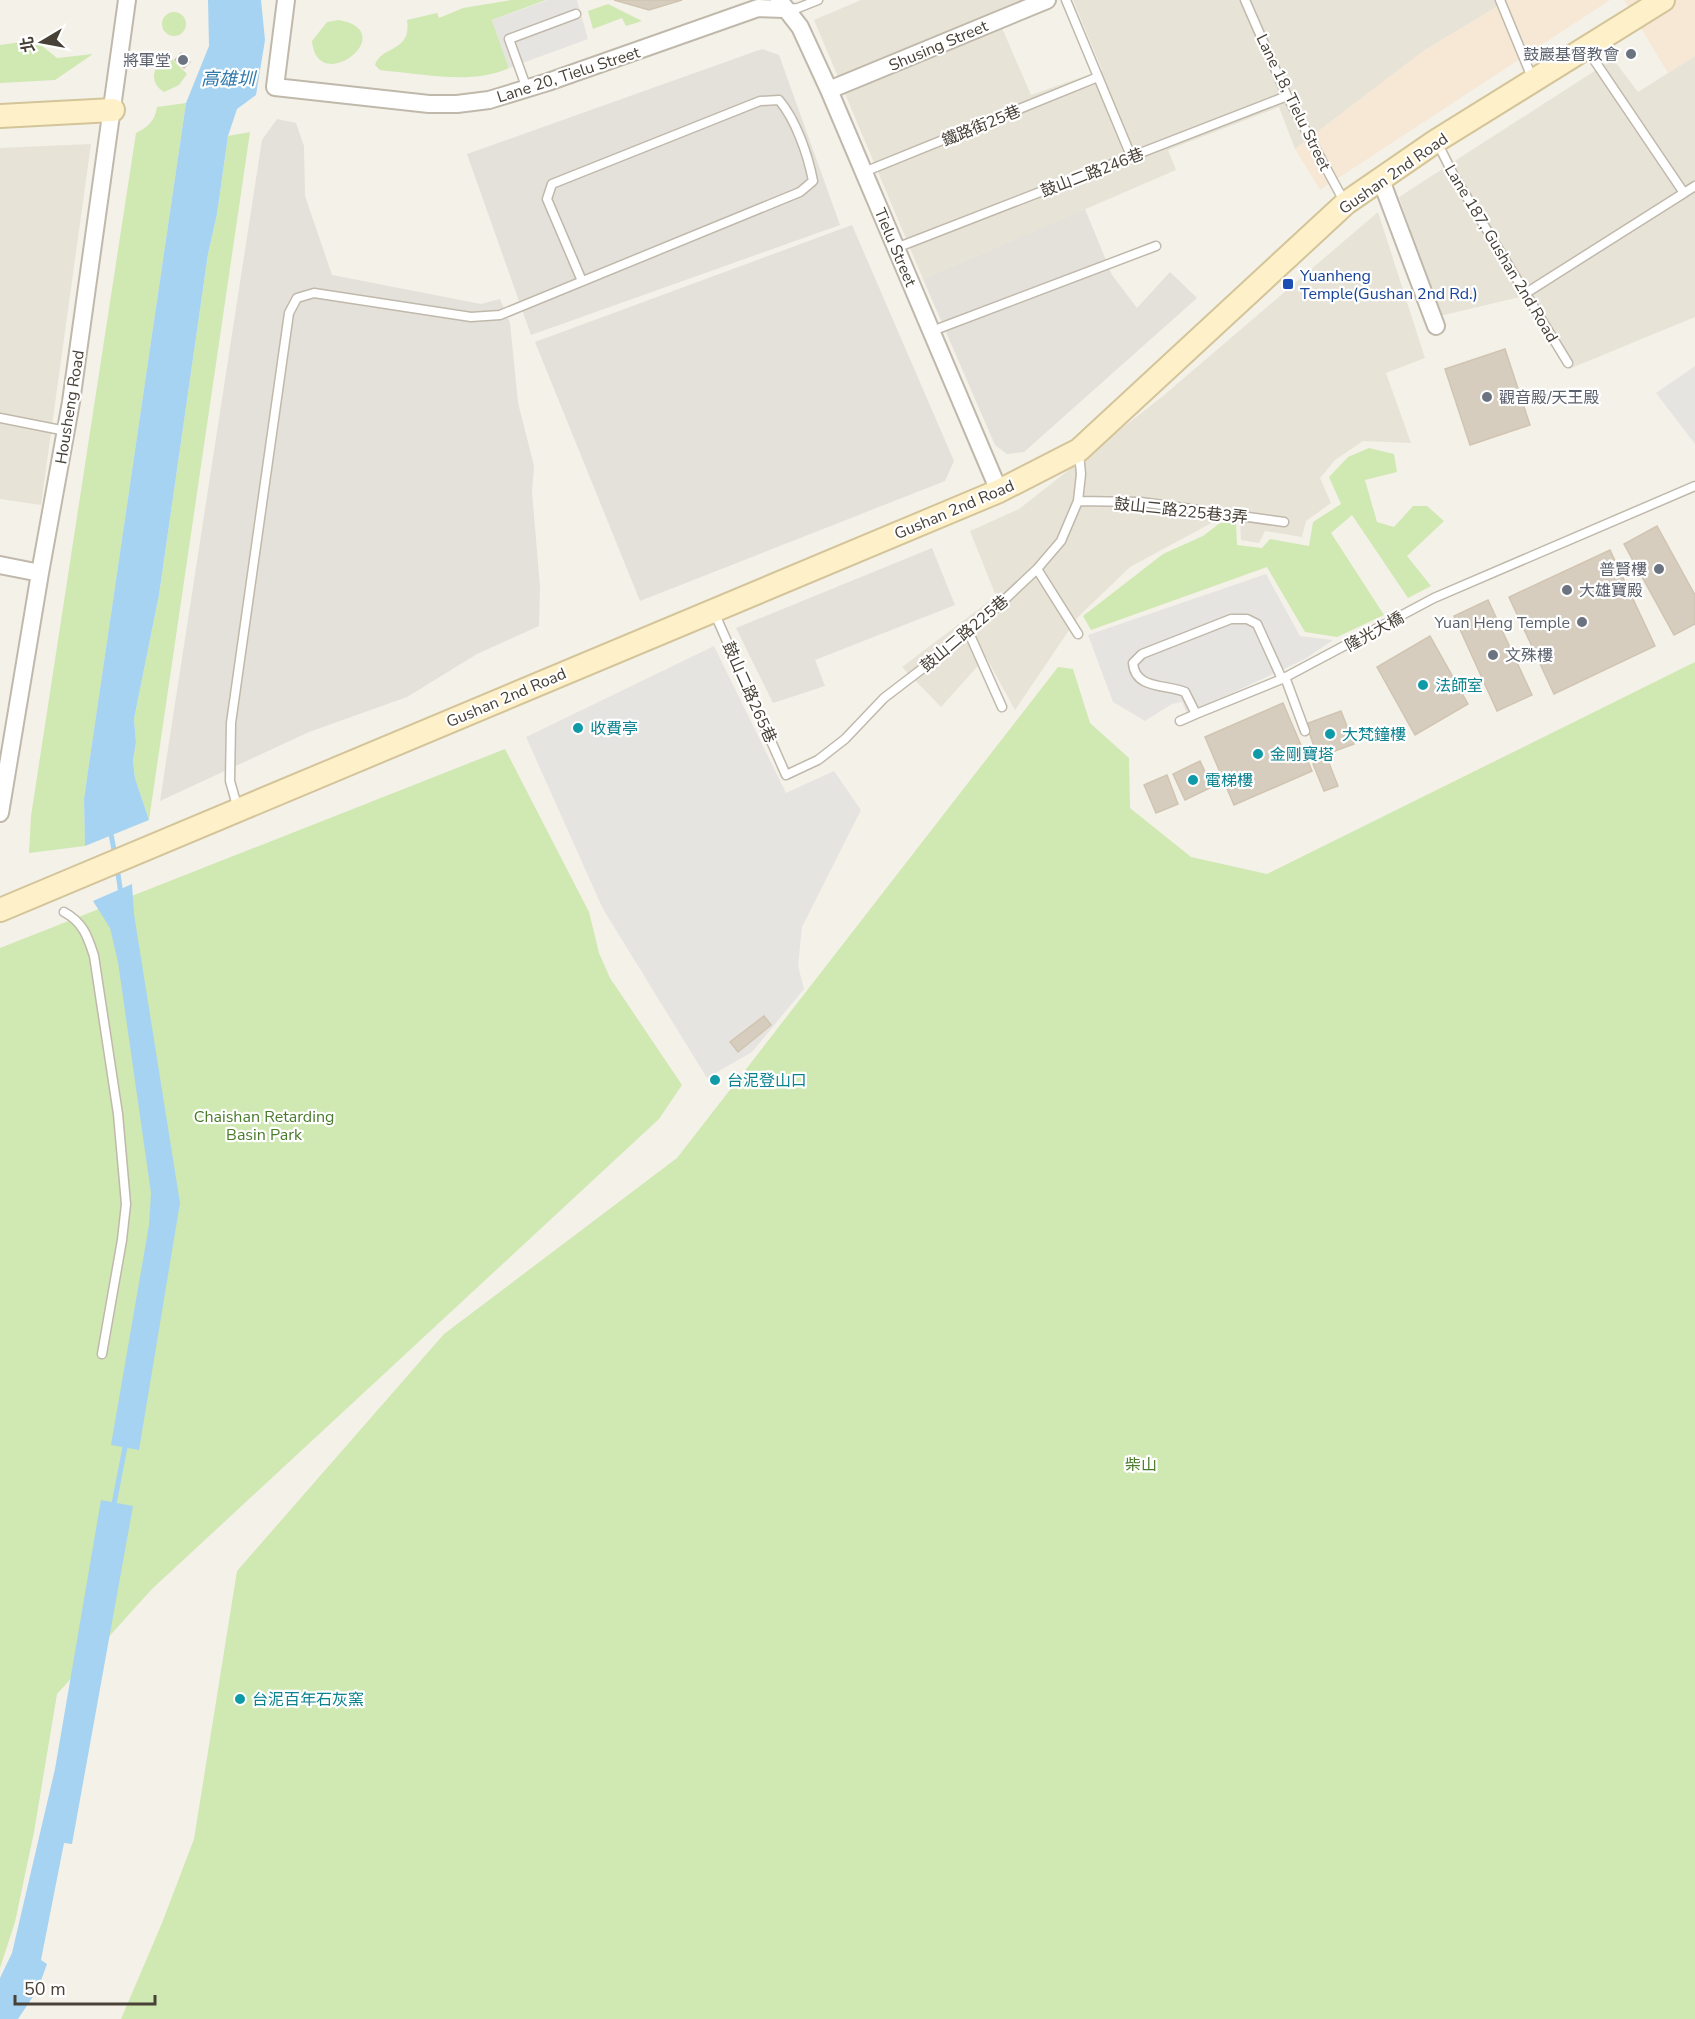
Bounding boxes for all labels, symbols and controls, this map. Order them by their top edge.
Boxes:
north arrow [12,12,72,72]
street label: Shusing Street [886,15,992,77]
street label: Lane 18, Tielu Street [1251,31,1336,175]
text: 北 [16,35,40,54]
street label: Lane 20, Tielu Street [494,41,643,108]
place label: 鼓巖基督教會 [1523,44,1619,66]
marker: 鼓巖基督教會 [1624,47,1638,61]
place label: 將軍堂 [123,50,171,72]
marker: 將軍堂 [176,53,190,67]
water label: 高雄圳 [201,67,258,91]
street label: 鐵路街25巷 [939,100,1024,152]
street label: Gushan 2nd Road [1335,128,1452,220]
street label: 鼓山二路246巷 [1038,143,1147,203]
street label: Lane 187, Gushan 2nd Road [1439,160,1563,347]
street label: Tielu Street [869,205,922,290]
place label: Yuanheng Temple(Gushan 2nd Rd.) [1299,265,1478,305]
marker: Yuanheng Temple(Gushan 2nd Rd.) [1281,277,1295,291]
street label: Housheng Road [50,349,90,466]
place label: 觀音殿/天王殿 [1499,387,1600,409]
marker: 觀音殿/天王殿 [1480,390,1494,404]
street label: Gushan 2nd Road [891,475,1018,545]
street label: 鼓山二路225巷3弄 [1113,493,1249,529]
place label: 普賢樓 [1599,559,1647,581]
marker: 普賢樓 [1652,562,1666,576]
place label: 大雄寶殿 [1579,580,1643,602]
marker: 大雄寶殿 [1560,583,1574,597]
street label: 鼓山二路225巷 [916,590,1013,677]
street label: 隆光大橋 [1341,607,1408,657]
place label: Yuan Heng Temple [1434,612,1570,634]
marker: Yuan Heng Temple [1575,615,1589,629]
street label: 鼓山二路265巷 [717,638,781,747]
place label: 文殊樓 [1505,645,1553,667]
marker: 文殊樓 [1486,648,1500,662]
street label: Gushan 2nd Road [443,663,570,733]
place label: 法師室 [1435,675,1483,697]
marker: 法師室 [1416,678,1430,692]
place label: 收費亭 [590,718,638,740]
marker: 收費亭 [571,721,585,735]
place label: 大梵鐘樓 [1342,724,1406,746]
marker: 大梵鐘樓 [1323,727,1337,741]
place label: 金剛寶塔 [1270,744,1334,766]
marker: 金剛寶塔 [1251,747,1265,761]
place label: 電梯樓 [1205,770,1253,792]
marker: 電梯樓 [1186,773,1200,787]
place label: 台泥登山口 [727,1070,807,1092]
marker: 台泥登山口 [708,1073,722,1087]
park label: Chaishan Retarding Basin Park [194,1106,334,1146]
park label: 柴山 [1125,1454,1157,1476]
place label: 台泥百年石灰窯 [252,1689,364,1711]
marker: 台泥百年石灰窯 [233,1692,247,1706]
scale bar [15,1968,154,2006]
text: 50 m [24,1977,66,2001]

